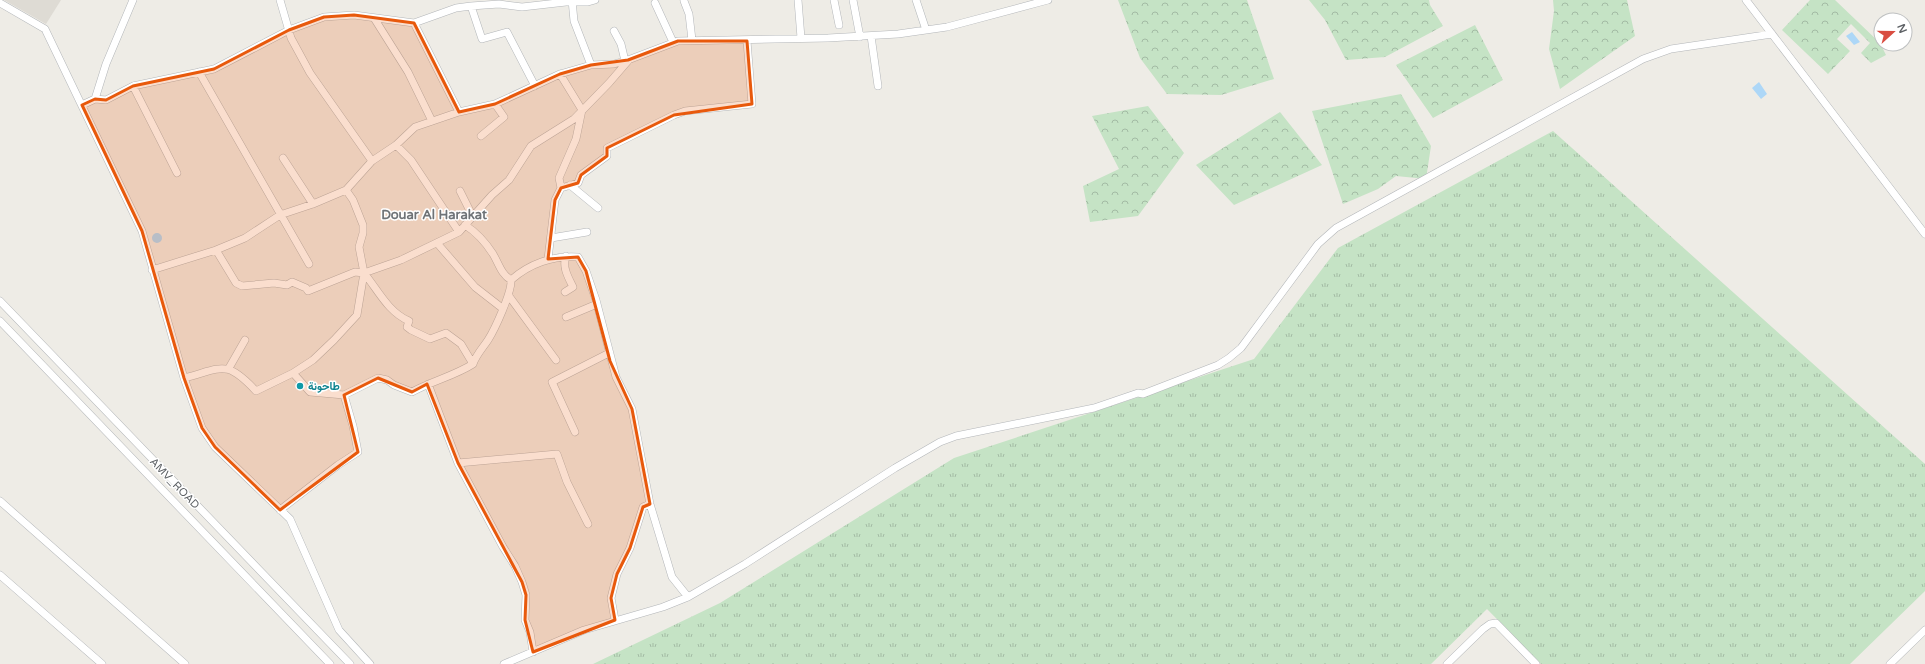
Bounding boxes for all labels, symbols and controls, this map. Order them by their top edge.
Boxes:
north arrow [1873,12,1913,52]
text: N [1894,22,1910,35]
district label: Douar Al Harakat [381,207,487,223]
place label: طاحونة [308,380,340,393]
marker: طاحونة [295,381,305,391]
street label: AMV_ROAD [147,455,202,512]

